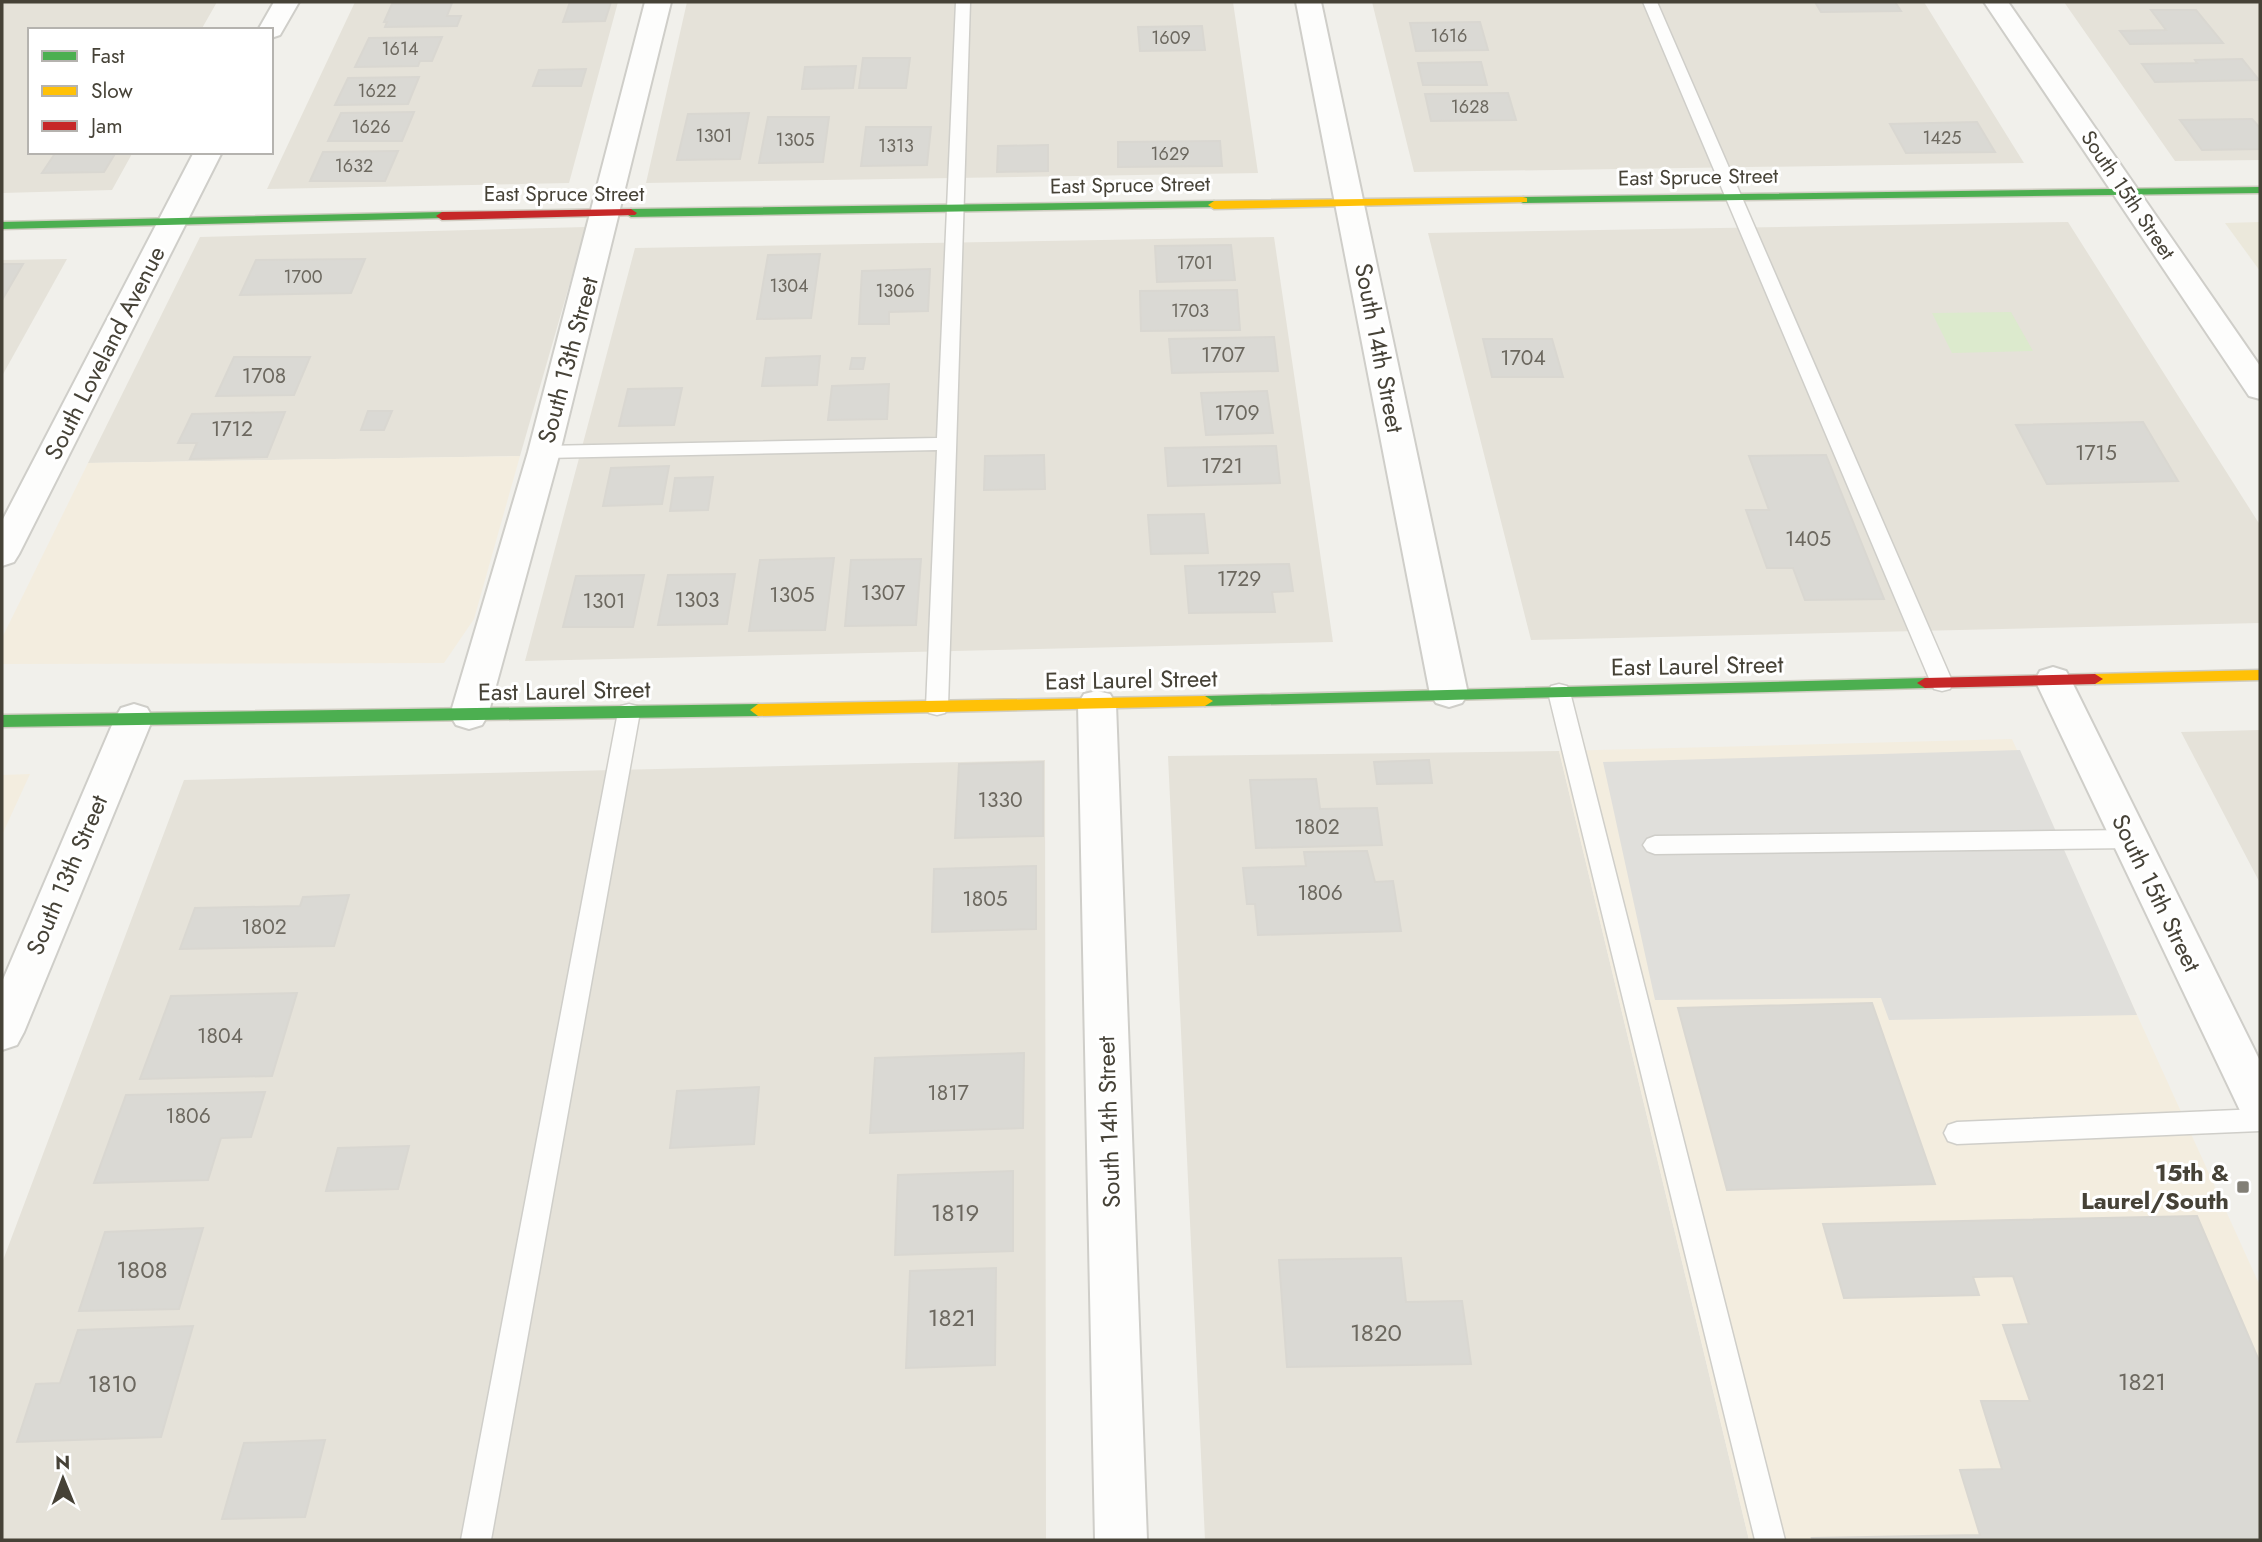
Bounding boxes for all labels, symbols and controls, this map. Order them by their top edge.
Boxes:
house number: 1616 [1431,23,1467,49]
house number: 1609 [1151,25,1191,51]
legend [28,28,273,154]
house number: 1614 [381,36,419,62]
text: Fast [91,41,124,71]
text: Slow [91,76,133,106]
house number: 1622 [358,78,396,104]
house number: 1628 [1451,94,1489,120]
text: Jam [88,111,123,141]
house number: 1626 [351,114,391,140]
house number: 1301 [696,123,732,149]
street label: South 15th Street [2074,124,2182,266]
house number: 1425 [1923,125,1962,151]
house number: 1305 [776,127,814,153]
house number: 1313 [878,133,914,159]
house number: 1629 [1150,141,1190,167]
house number: 1632 [335,153,373,179]
street label: East Spruce Street [1618,161,1778,193]
street label: East Spruce Street [1050,169,1210,201]
street label: East Spruce Street [484,179,644,209]
street label: South Loveland Avenue [35,240,174,466]
house number: 1701 [1177,250,1213,276]
street label: South 14th Street [1346,260,1413,436]
house number: 1700 [283,264,323,290]
street label: South 13th Street [528,272,607,447]
house number: 1304 [769,273,809,299]
house number: 1306 [875,278,915,304]
house number: 1703 [1171,298,1209,324]
house number: 1707 [1201,340,1245,370]
house number: 1704 [1500,343,1546,373]
house number: 1708 [242,361,286,391]
house number: 1709 [1214,398,1260,428]
house number: 1712 [211,414,253,444]
house number: 1715 [2075,438,2117,468]
house number: 1721 [1201,451,1243,481]
house number: 1405 [1785,524,1831,554]
house number: 1729 [1217,564,1261,594]
house number: 1307 [861,578,905,608]
house number: 1305 [769,580,815,610]
house number: 1303 [675,585,719,615]
house number: 1301 [583,586,625,616]
street label: East Laurel Street [1610,646,1784,685]
street label: East Laurel Street [1044,660,1218,699]
street label: East Laurel Street [477,671,651,710]
house number: 1330 [978,785,1022,815]
street label: South 13th Street [17,789,116,960]
street label: South 15th Street [2103,808,2210,978]
house number: 1802 [1294,812,1340,842]
house number: 1806 [1297,878,1343,908]
house number: 1805 [962,884,1008,914]
house number: 1802 [241,912,287,942]
house number: 1804 [197,1021,243,1051]
street label: South 14th Street [1088,1035,1129,1209]
house number: 1817 [927,1078,969,1108]
house number: 1806 [165,1101,211,1131]
place label: 15th & Laurel/South [2081,1155,2229,1218]
marker: 15th & Laurel/South [2235,1179,2251,1195]
house number: 1819 [931,1195,979,1230]
house number: 1808 [116,1252,168,1287]
house number: 1821 [928,1300,976,1335]
house number: 1820 [1350,1315,1402,1350]
house number: 1821 [2118,1364,2166,1399]
house number: 1810 [87,1366,137,1401]
north arrow [28,1444,98,1514]
text: N [55,1449,70,1476]

